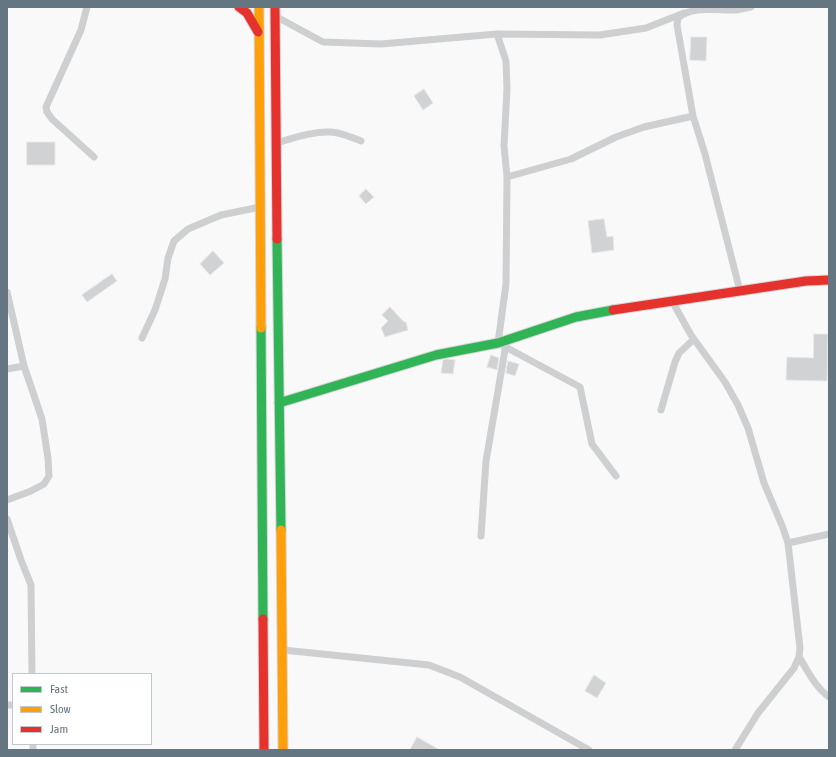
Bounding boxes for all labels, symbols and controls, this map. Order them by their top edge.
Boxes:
legend [12,673,152,745]
text: Fast [50,682,68,696]
text: Slow [50,702,71,716]
text: Jam [50,722,68,736]

